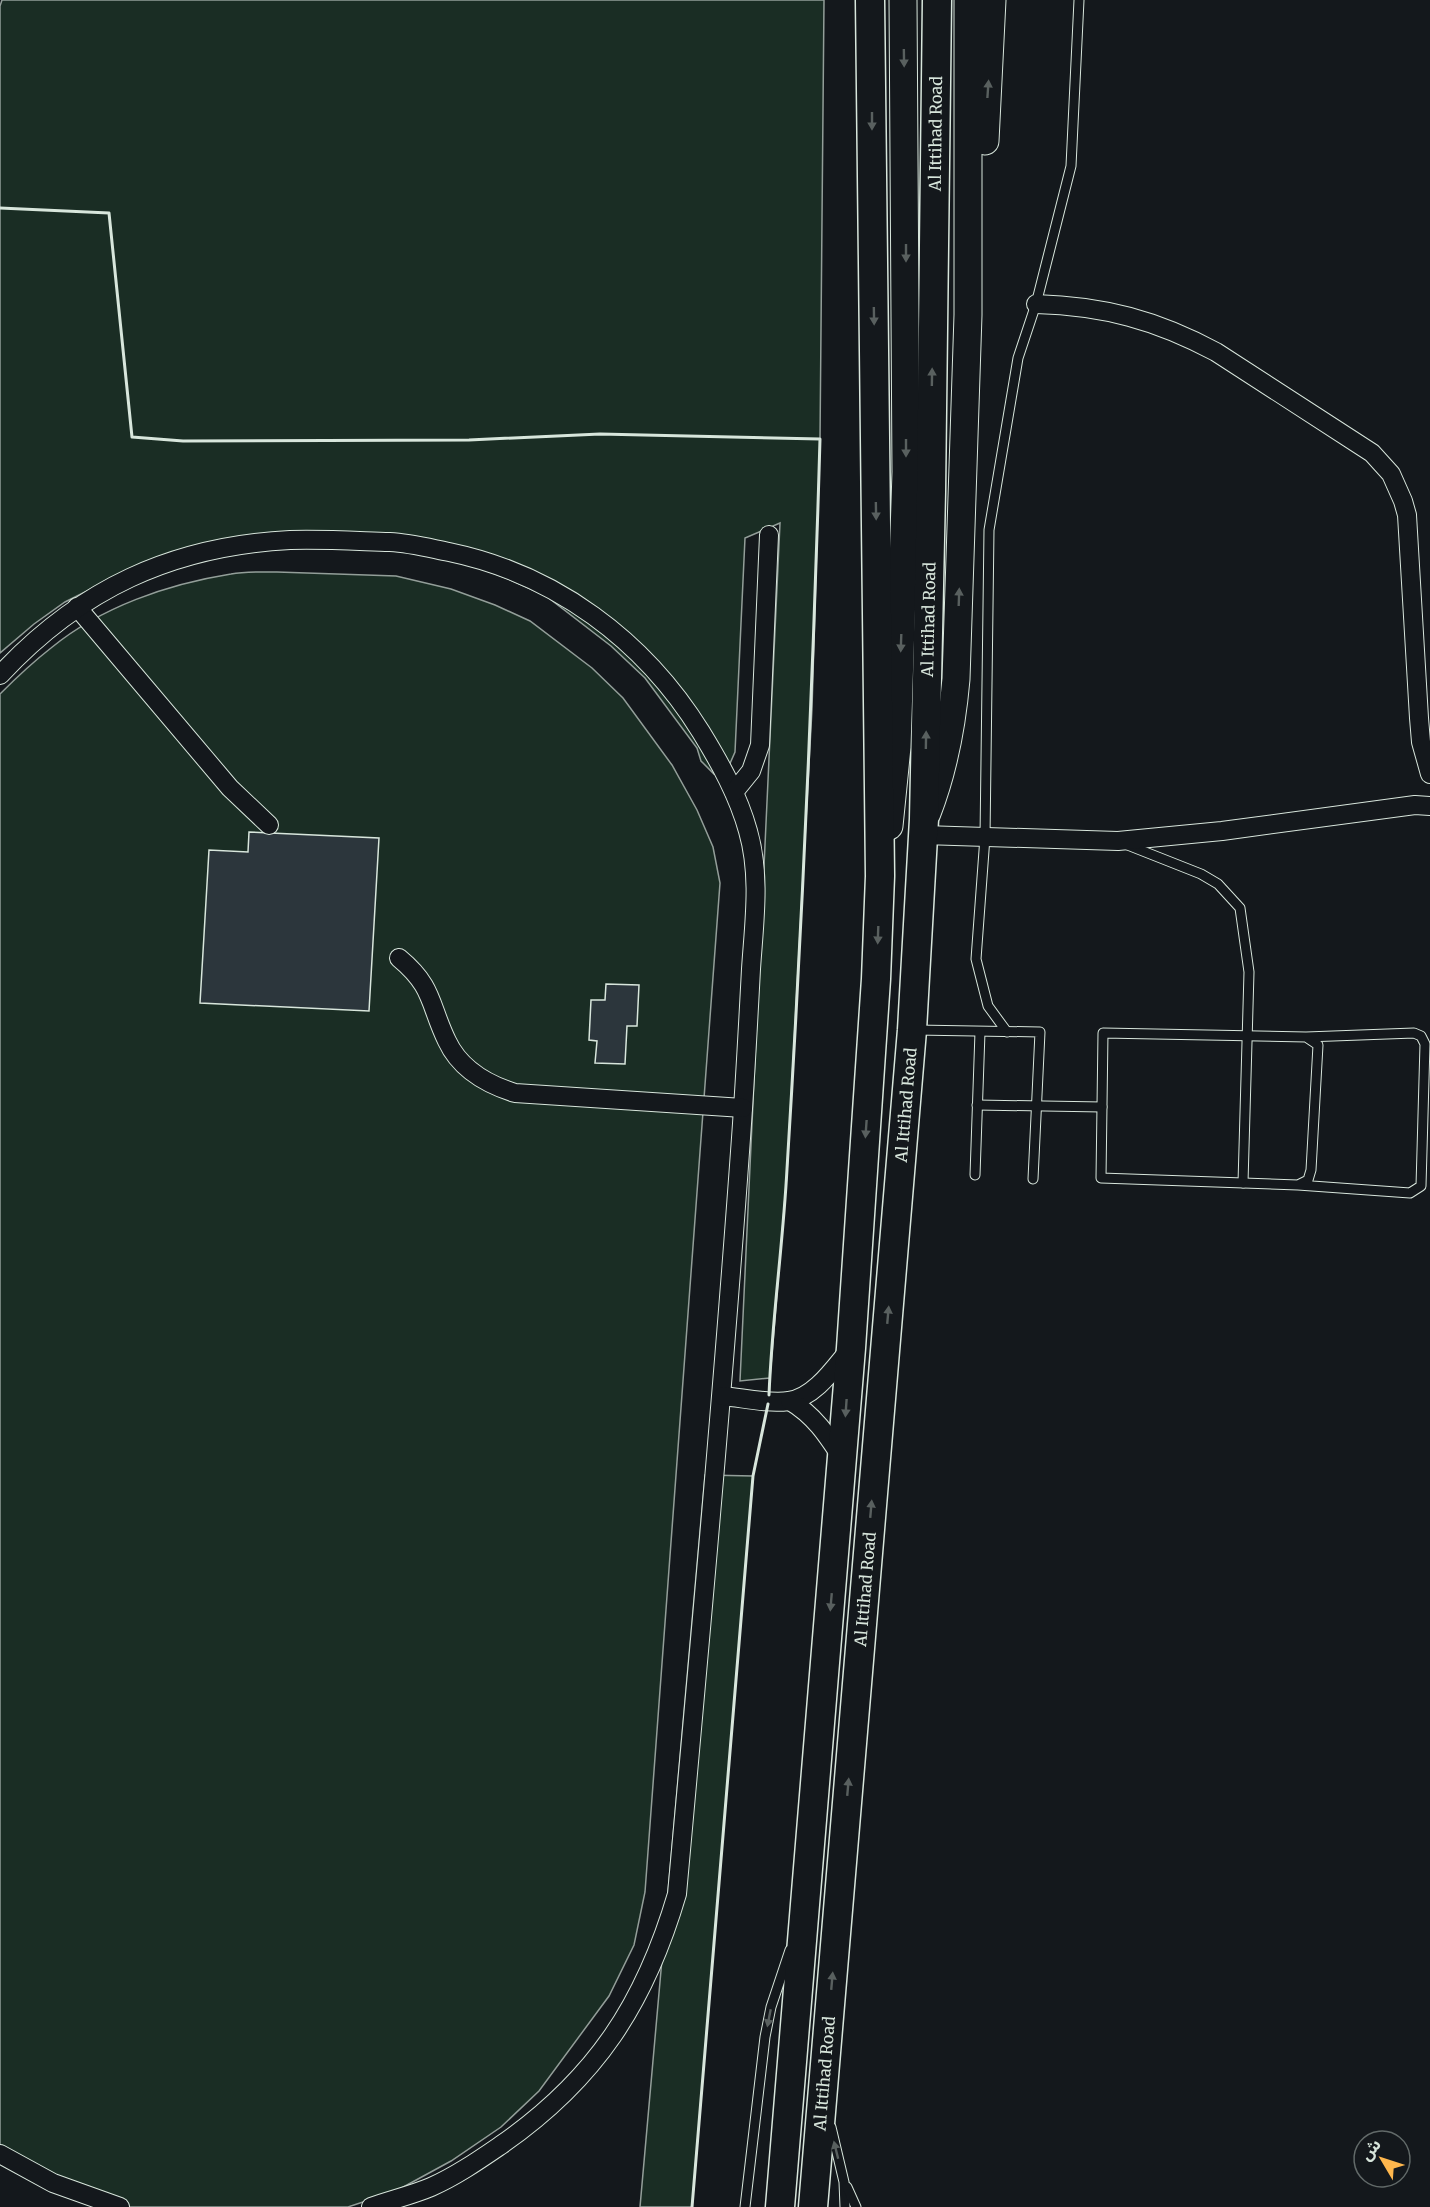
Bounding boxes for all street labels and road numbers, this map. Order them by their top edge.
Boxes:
street label: Al Ittihad Road [925,76,946,192]
street label: Al Ittihad Road [917,561,940,678]
street label: Al Ittihad Road [891,1046,921,1164]
street label: Al Ittihad Road [850,1531,880,1648]
street label: Al Ittihad Road [809,2015,839,2133]

